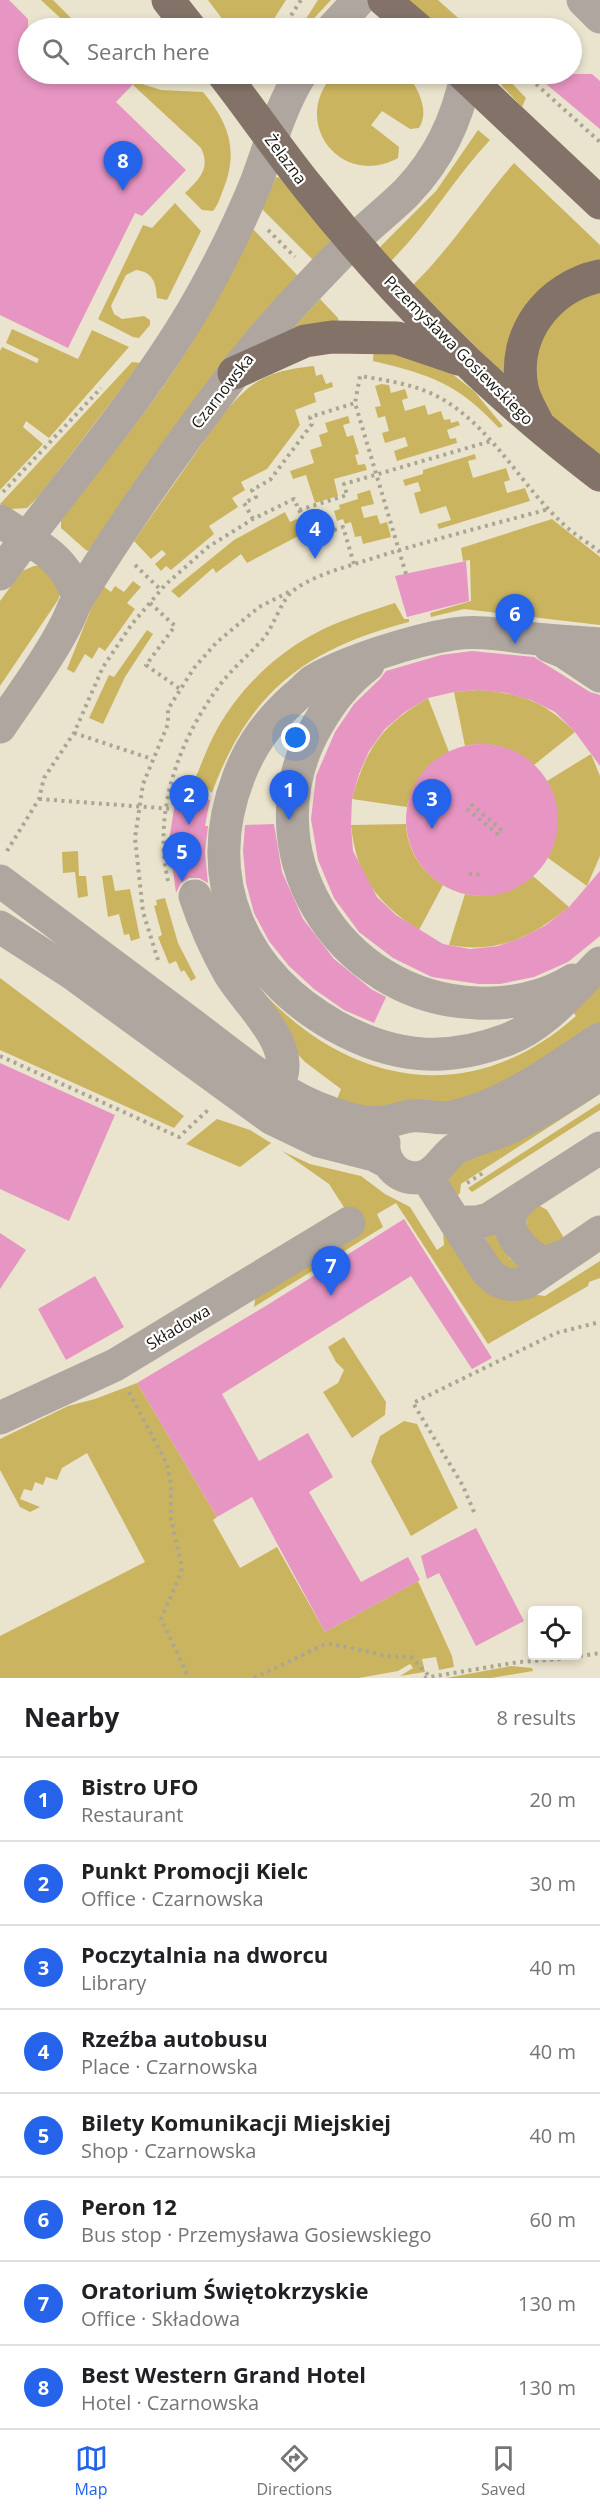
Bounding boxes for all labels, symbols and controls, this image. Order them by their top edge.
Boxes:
search box [18,18,582,84]
icon: search [39,35,72,68]
text: Search here [87,36,210,66]
street label: Żelazna [260,130,312,188]
pin: 8 [104,142,142,191]
street label: Przemysława Gosiewskiego [379,270,539,430]
street label: Czarnowska [186,349,258,433]
pin: 4 [296,510,334,559]
pin: 6 [496,594,534,644]
your location [281,723,310,752]
pin: 1 [270,770,308,820]
pin: 2 [170,776,208,825]
pin: 3 [412,780,452,829]
pin: 5 [162,832,201,882]
pin: 7 [312,1246,350,1296]
street label: Składowa [142,1299,214,1355]
map controls [528,1606,582,1660]
button: locate [528,1606,582,1660]
text: Nearby [24,1699,119,1735]
text: 8 results [496,1704,576,1731]
text: Bistro UFO [81,1771,199,1801]
text: 1 [38,1786,49,1813]
text: 20 m [529,1786,576,1813]
text: Restaurant [81,1801,183,1828]
text: Punkt Promocji Kielc [81,1855,308,1885]
text: 2 [38,1870,49,1897]
text: 30 m [529,1870,576,1897]
text: Office · Czarnowska [81,1885,264,1912]
text: Poczytalnia na dworcu [81,1939,328,1969]
text: 3 [38,1954,49,1981]
text: 40 m [529,1954,576,1981]
text: Library [81,1969,146,1996]
text: Rzeźba autobusu [81,2023,268,2053]
text: 4 [38,2038,49,2065]
text: 40 m [529,2038,576,2065]
text: Place · Czarnowska [81,2053,258,2080]
text: Bilety Komunikacji Miejskiej [81,2107,391,2137]
text: 5 [38,2122,49,2149]
text: 40 m [529,2122,576,2149]
text: Shop · Czarnowska [81,2137,256,2164]
text: Peron 12 [81,2191,177,2221]
text: 6 [38,2206,49,2233]
text: 60 m [529,2206,576,2233]
text: Bus stop · Przemysława Gosiewskiego [81,2221,431,2248]
text: Oratorium Świętokrzyskie [81,2275,368,2305]
text: 7 [38,2290,49,2317]
text: 130 m [518,2290,576,2317]
text: Office · Składowa [81,2305,240,2332]
text: Best Western Grand Hotel [81,2359,366,2389]
text: 8 [38,2374,49,2401]
text: 130 m [518,2374,576,2401]
text: Hotel · Czarnowska [81,2389,259,2416]
tab: Map [74,2442,108,2500]
tab: Directions [256,2442,332,2500]
tab: Saved [481,2442,526,2500]

